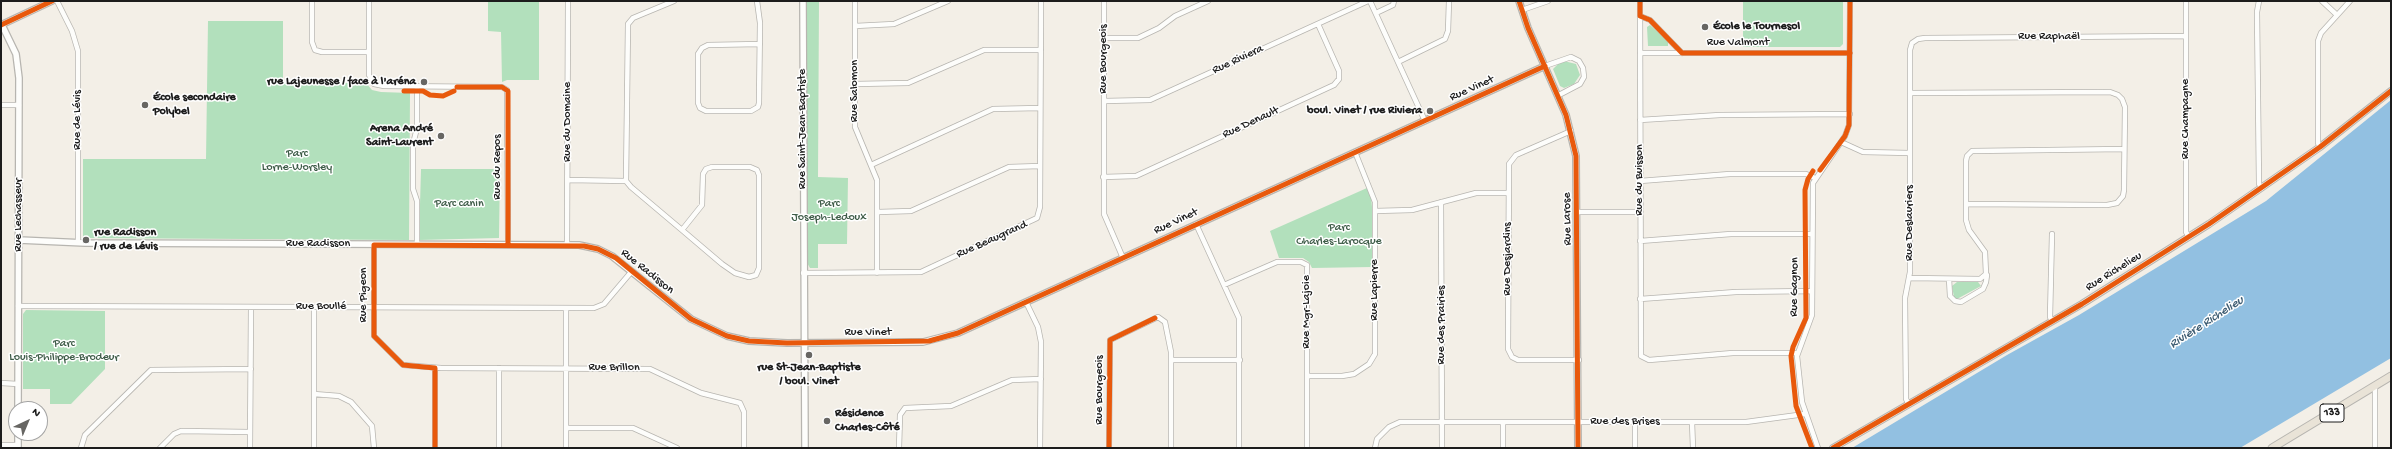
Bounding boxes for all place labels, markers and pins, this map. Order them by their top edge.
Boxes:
place label: École le Tournesol [1713,20,1800,34]
marker: École le Tournesol [1700,22,1710,32]
place label: rue Lajeunesse / face à l'aréna [267,75,416,89]
marker: rue Lajeunesse / face à l'aréna [419,77,429,87]
place label: École secondaire Polybel [153,91,236,119]
marker: École secondaire Polybel [140,100,150,110]
place label: boul. Vinet / rue Riviera [1307,104,1422,118]
marker: boul. Vinet / rue Riviera [1425,106,1435,116]
place label: Arena André Saint-Laurent [366,122,433,150]
marker: Arena André Saint-Laurent [436,131,446,141]
place label: rue Radisson / rue de Lévis [94,226,158,254]
marker: rue Radisson / rue de Lévis [81,235,91,245]
marker: rue St-Jean-Baptiste / boul. Vinet [804,350,814,360]
place label: rue St-Jean-Baptiste / boul. Vinet [757,361,861,389]
place label: Résidence Charles-Côté [835,407,900,435]
marker: Résidence Charles-Côté [822,416,832,426]

